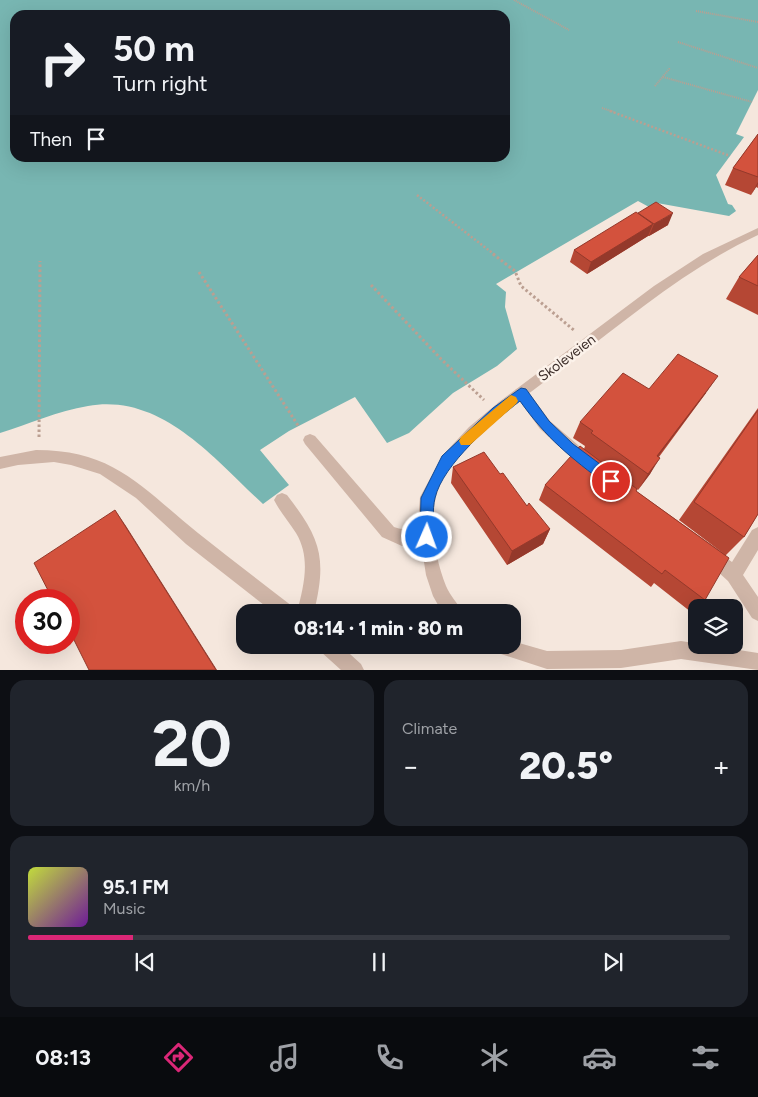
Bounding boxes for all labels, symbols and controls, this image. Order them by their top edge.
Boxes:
text: 50 m [113,28,195,70]
icon: right [30,30,95,95]
text: Turn right [113,70,208,97]
icon: arrive [82,125,110,153]
text: Then [30,128,72,151]
street label: Skoleveien [535,331,599,385]
pin [590,460,632,502]
icon: arrive [597,467,625,495]
position arrow [400,510,452,562]
speed limit sign: 30 [15,589,80,654]
map controls [688,599,743,654]
button: layers [688,599,743,654]
text: 08:14 · 1 min · 80 m [294,617,463,640]
text: 20 [152,704,232,782]
text: Climate [402,719,457,738]
text: 20.5° [519,743,613,789]
text: − [402,749,419,783]
text: + [713,749,730,783]
text: km/h [174,776,210,795]
text: 95.1 FM [103,876,169,899]
text: Music [103,899,145,918]
icon: previous [131,948,159,976]
icon: pause [365,948,393,976]
icon: next [599,948,627,976]
icon: directions [161,1040,196,1075]
icon: music [267,1040,302,1075]
icon: phone [372,1040,407,1075]
icon: climate [477,1040,512,1075]
icon: car [582,1040,617,1075]
icon: filters [688,1040,723,1075]
text: 08:13 [35,1044,91,1071]

